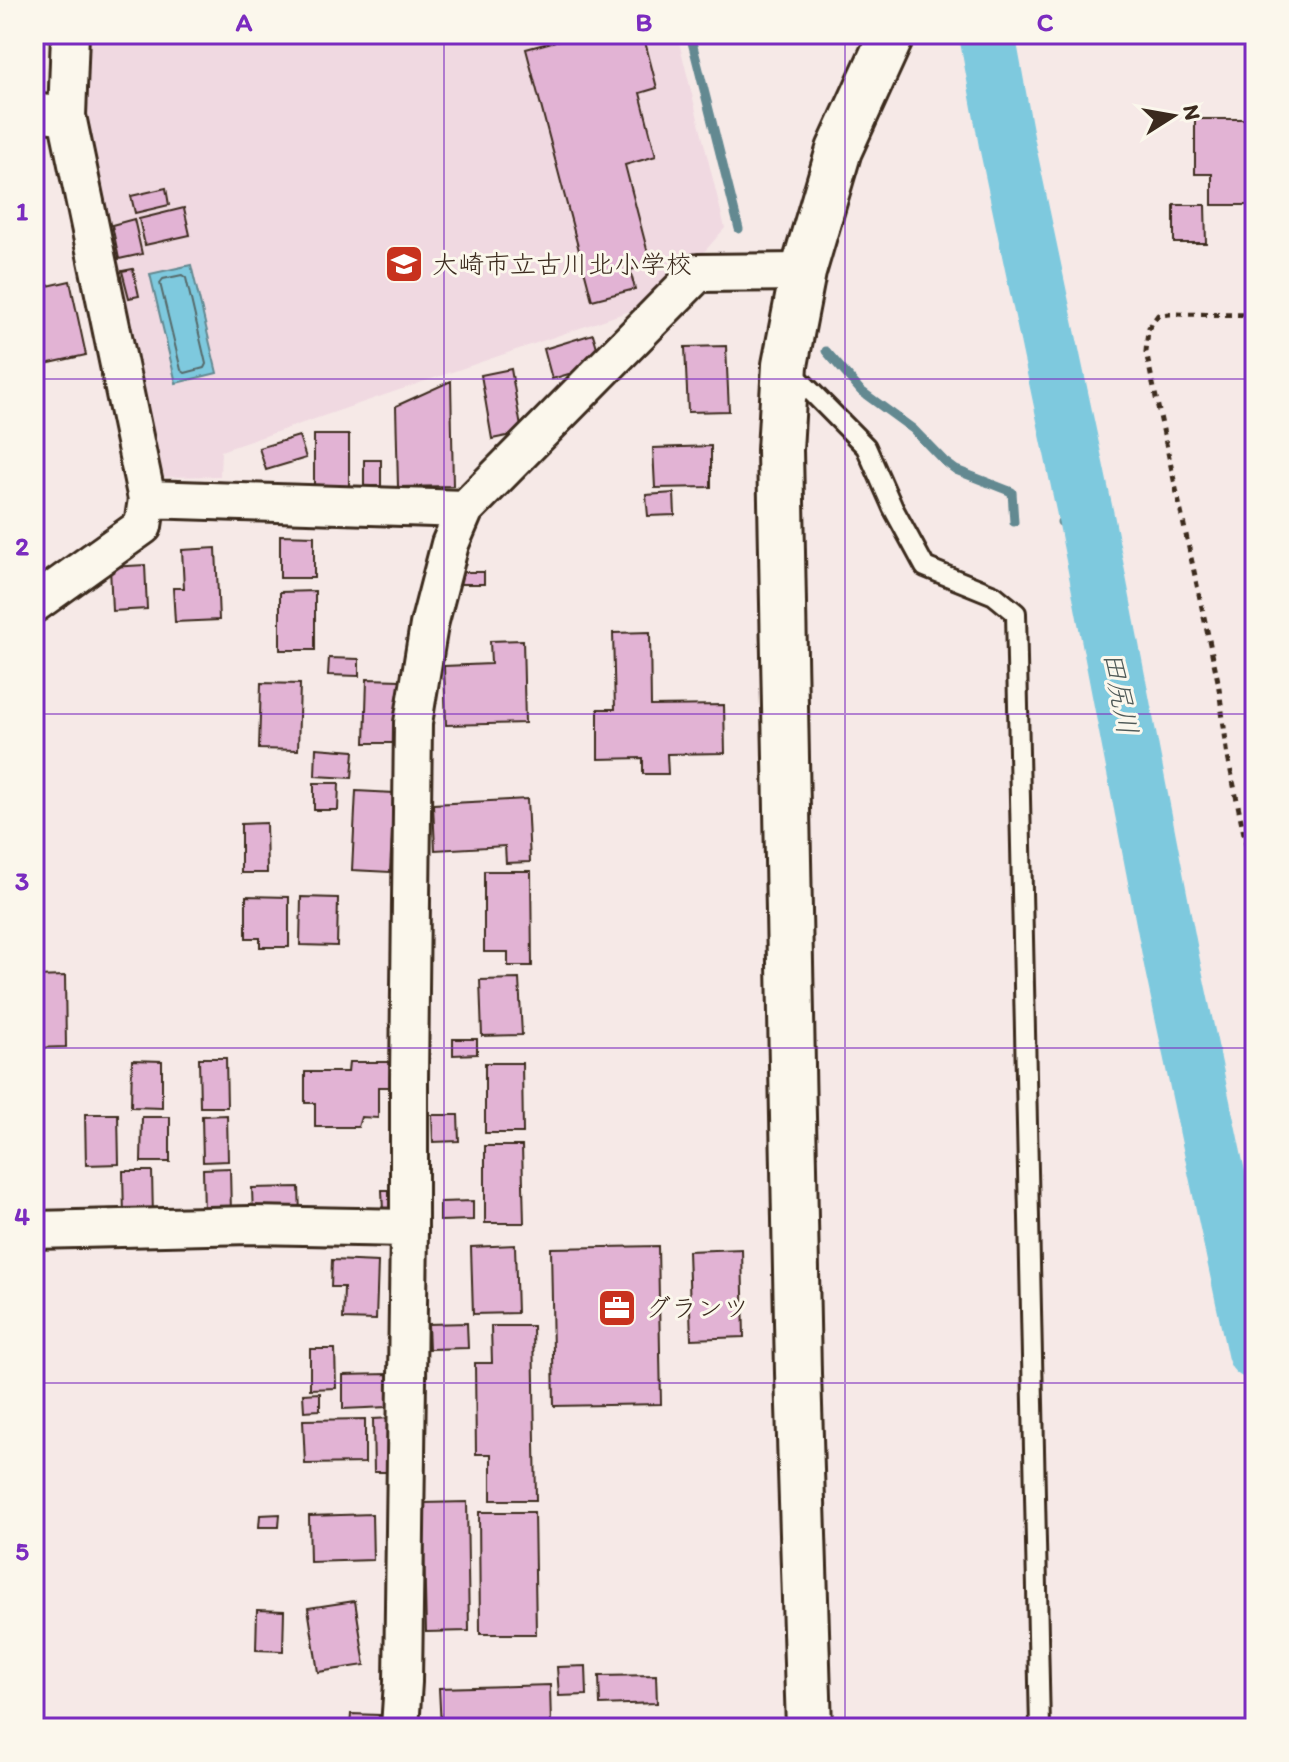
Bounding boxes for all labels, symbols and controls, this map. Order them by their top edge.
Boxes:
text: A [235,6,253,38]
text: B [636,6,653,38]
text: C [1037,6,1054,38]
north arrow [1133,76,1213,156]
text: N [1177,102,1207,122]
text: 1 [16,195,28,227]
school or university icon: 大崎市立古川北小学校 [383,243,425,285]
place label: 大崎市立古川北小学校 [432,248,692,280]
text: 2 [15,530,29,562]
water label: 田尻川 [1096,649,1146,737]
text: 3 [15,865,29,897]
text: 4 [14,1200,30,1232]
office icon: グランツ [596,1287,638,1329]
place label: グランツ [645,1292,749,1324]
text: 5 [15,1535,29,1567]

